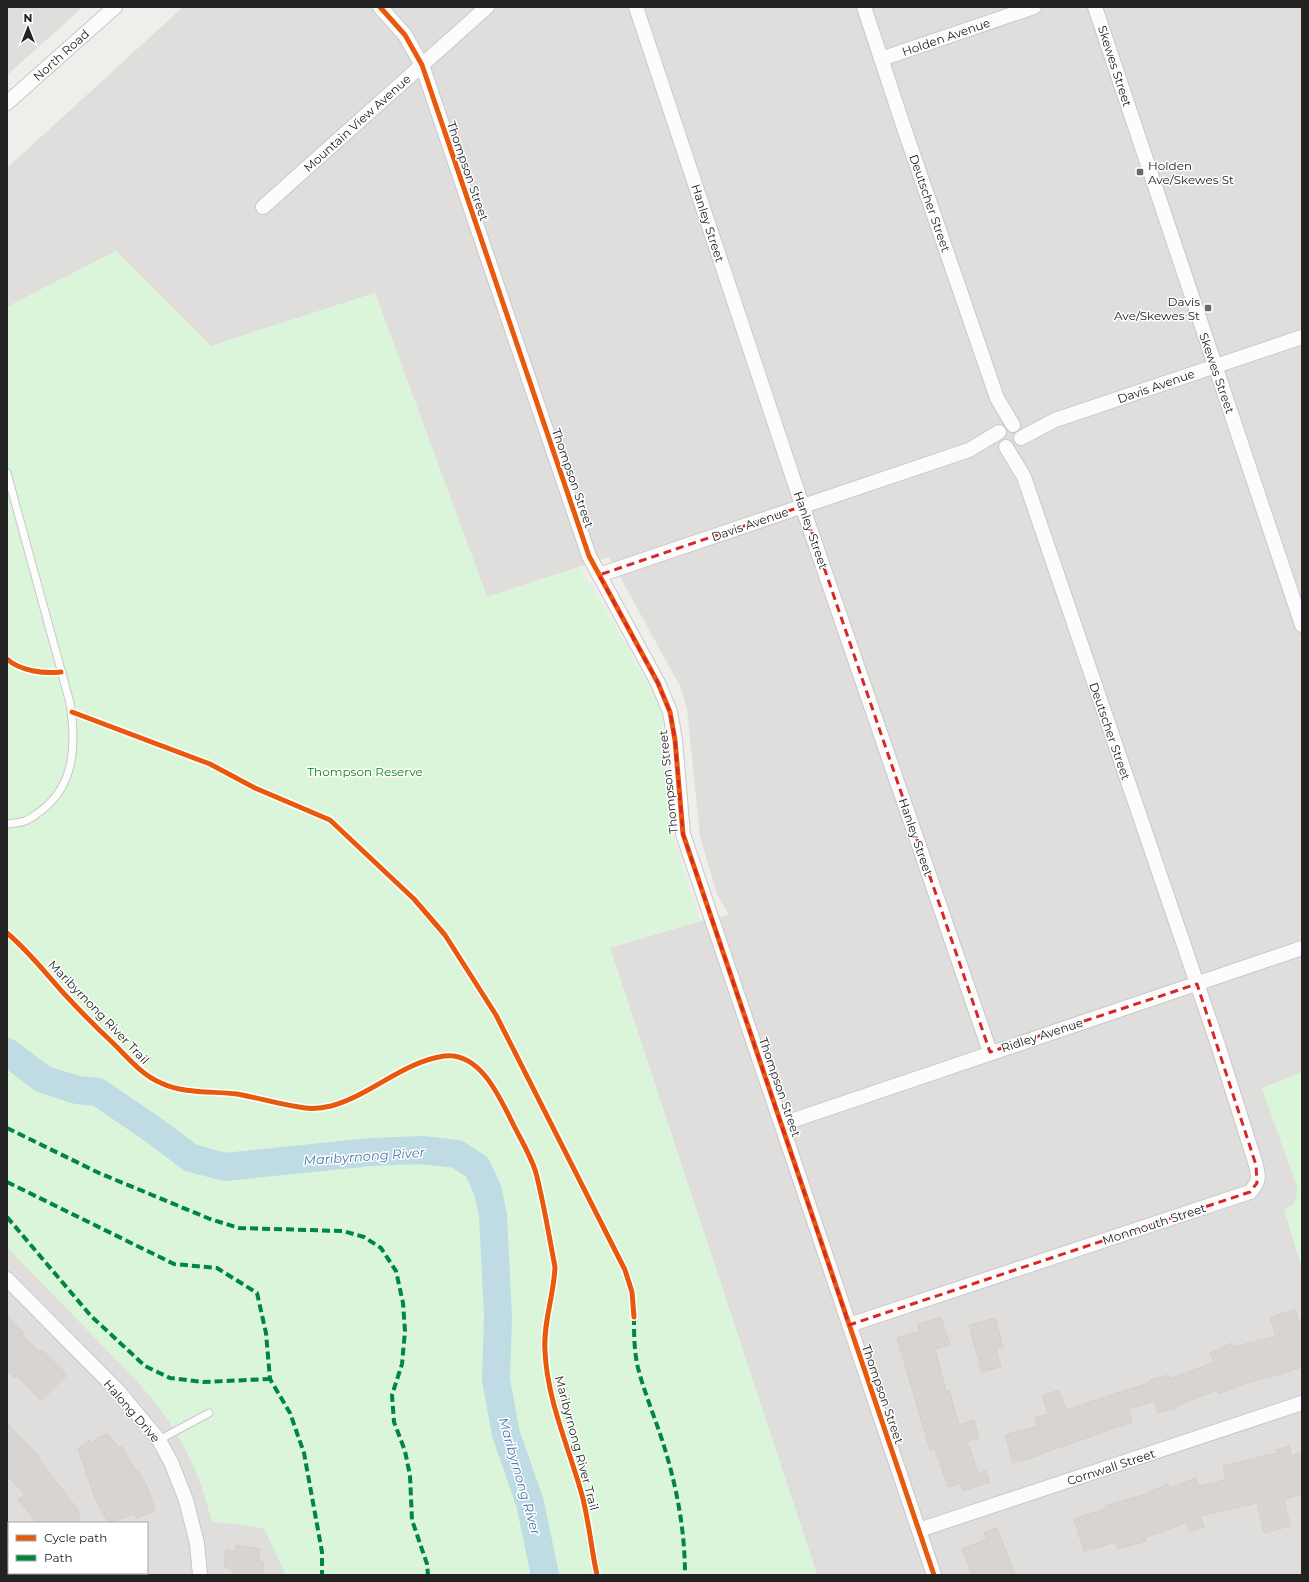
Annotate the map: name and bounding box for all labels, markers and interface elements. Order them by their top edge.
north arrow [8,8,48,48]
text: N [24,11,32,25]
street label: Holden Avenue [900,15,992,59]
street label: Skewes Street [1095,24,1135,109]
street label: North Road [30,26,92,84]
street label: Mountain View Avenue [300,71,414,175]
street label: Thompson Street [444,119,492,223]
street label: Deutscher Street [906,152,954,254]
place label: Holden Ave/Skewes St [1148,158,1234,187]
marker: Holden Ave/Skewes St [1135,167,1145,177]
street label: Hanley Street [688,182,728,264]
place label: Davis Ave/Skewes St [1114,294,1200,323]
marker: Davis Ave/Skewes St [1203,303,1213,313]
street label: Skewes Street [1196,331,1238,415]
street label: Davis Avenue [1115,366,1197,406]
street label: Thompson Street [549,426,597,530]
street label: Hanley Street [791,489,831,571]
street label: Davis Avenue [709,504,791,544]
street label: Deutscher Street [1086,680,1134,782]
street label: Thompson Street [655,729,681,835]
park label: Thompson Reserve [307,764,423,779]
street label: Hanley Street [896,796,936,878]
street label: Maribyrnong River Trail [45,957,153,1067]
street label: Ridley Avenue [999,1015,1085,1055]
street label: Thompson Street [756,1035,804,1139]
water label: Maribyrnong River [303,1144,426,1168]
street label: Monmouth Street [1100,1200,1208,1248]
street label: Thompson Street [859,1342,907,1446]
street label: Maribyrnong River Trail [552,1374,602,1512]
street label: Halong Drive [101,1376,163,1446]
water label: Maribyrnong River [496,1415,545,1537]
street label: Cornwall Street [1065,1446,1157,1488]
legend [8,1522,148,1574]
text: Cycle path [44,1530,107,1545]
text: Path [44,1550,73,1565]

